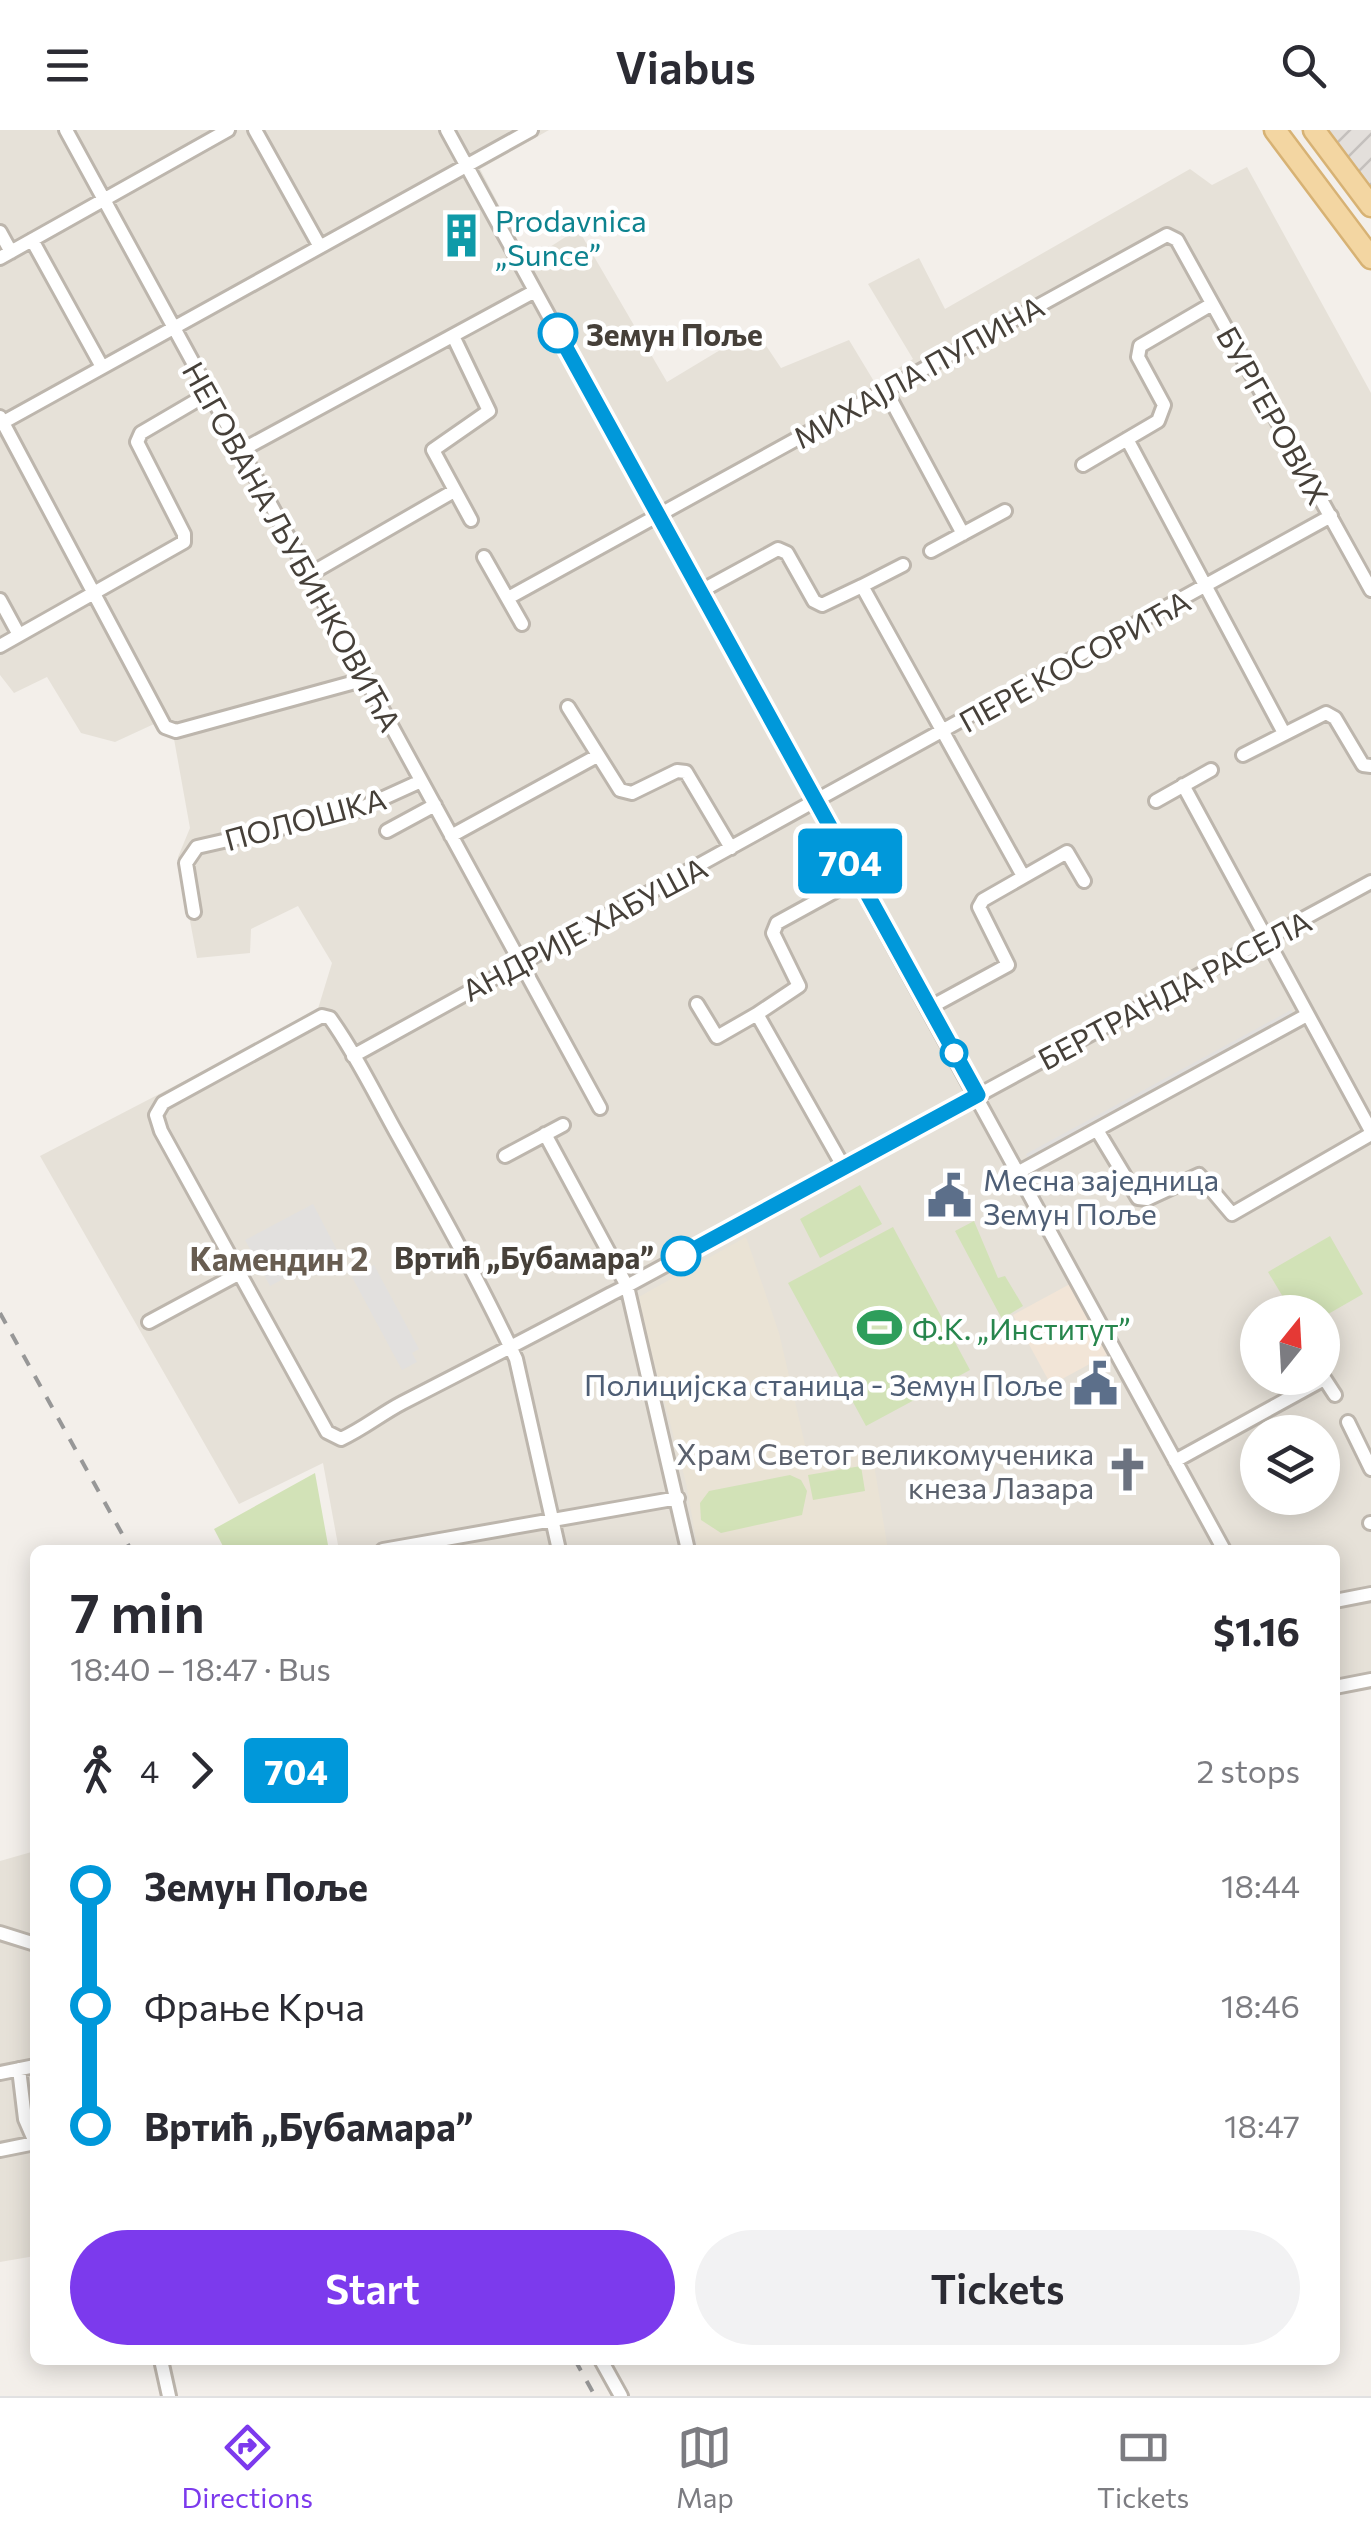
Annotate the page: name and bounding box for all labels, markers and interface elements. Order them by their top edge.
icon: menu [40,38,95,93]
text: Viabus [615,38,756,93]
icon: search [1276,38,1331,93]
place label: Prodavnica „Sunce” [495,201,647,272]
building icon: Prodavnica „Sunce” [438,212,486,260]
street label: МИХАЈЛА ПУПИНА [786,287,1050,455]
marker: Земун Поље [539,314,577,352]
place label: Земун Поље [586,315,763,352]
street label: БУРГЕРОВИХ [1210,320,1338,510]
street label: НЕГОВАНА ЉУБИНКОВИЋА [176,355,410,737]
street label: ПЕРЕ КОСОРИЋА [952,581,1196,739]
street label: ПОЛОШКА [220,779,390,857]
line badge: 704 [792,828,908,894]
text: 704 [818,840,882,883]
street label: АНДРИЈЕ ХАБУША [455,848,713,1008]
street label: БЕРТРАНДА РАСЕЛА [1031,901,1317,1077]
unlabelled marker [941,1040,967,1066]
place label: Месна заједница Земун Поље [983,1160,1219,1231]
public building icon: Месна заједница Земун Поље [926,1171,974,1219]
marker: Вртић „Бубамара” [662,1237,700,1275]
district label: Камендин 2 [189,1238,369,1278]
place label: Вртић „Бубамара” [394,1238,654,1275]
north arrow [1240,1295,1340,1395]
map controls [1240,1295,1340,1515]
sports icon: Ф.К. „Институт” [855,1303,903,1351]
place label: Ф.К. „Институт” [912,1309,1131,1346]
public building icon: Полицијска станица - Земун Поље [1072,1359,1120,1407]
place label: Полицијска станица - Земун Поље [584,1365,1063,1402]
button: layers [1240,1415,1340,1515]
place label: Храм Светог великомученика кнеза Лазара [677,1434,1094,1505]
church icon: Храм Светог великомученика кнеза Лазара [1103,1445,1151,1493]
text: 7 min [70,1577,205,1644]
text: $1.16 [1213,1607,1300,1654]
text: 18:40 – 18:47 · Bus [70,1648,331,1688]
icon: walk [70,1743,125,1798]
icon: forward [174,1743,229,1798]
text: 704 [264,1749,328,1792]
text: 4 [140,1750,159,1790]
text: 2 stops [1196,1750,1300,1790]
text: Земун Поље [144,1862,368,1909]
text: 18:44 [1221,1865,1300,1905]
text: Фрање Крча [144,1982,365,2029]
text: 18:46 [1221,1985,1300,2025]
text: Вртић „Бубамара” [144,2102,473,2149]
text: 18:47 [1224,2105,1300,2145]
button: Start [70,2230,675,2345]
button: Tickets [695,2230,1300,2345]
tab: Directions [182,2420,313,2514]
tab: Map [676,2420,734,2514]
tab: Tickets [1097,2420,1189,2514]

